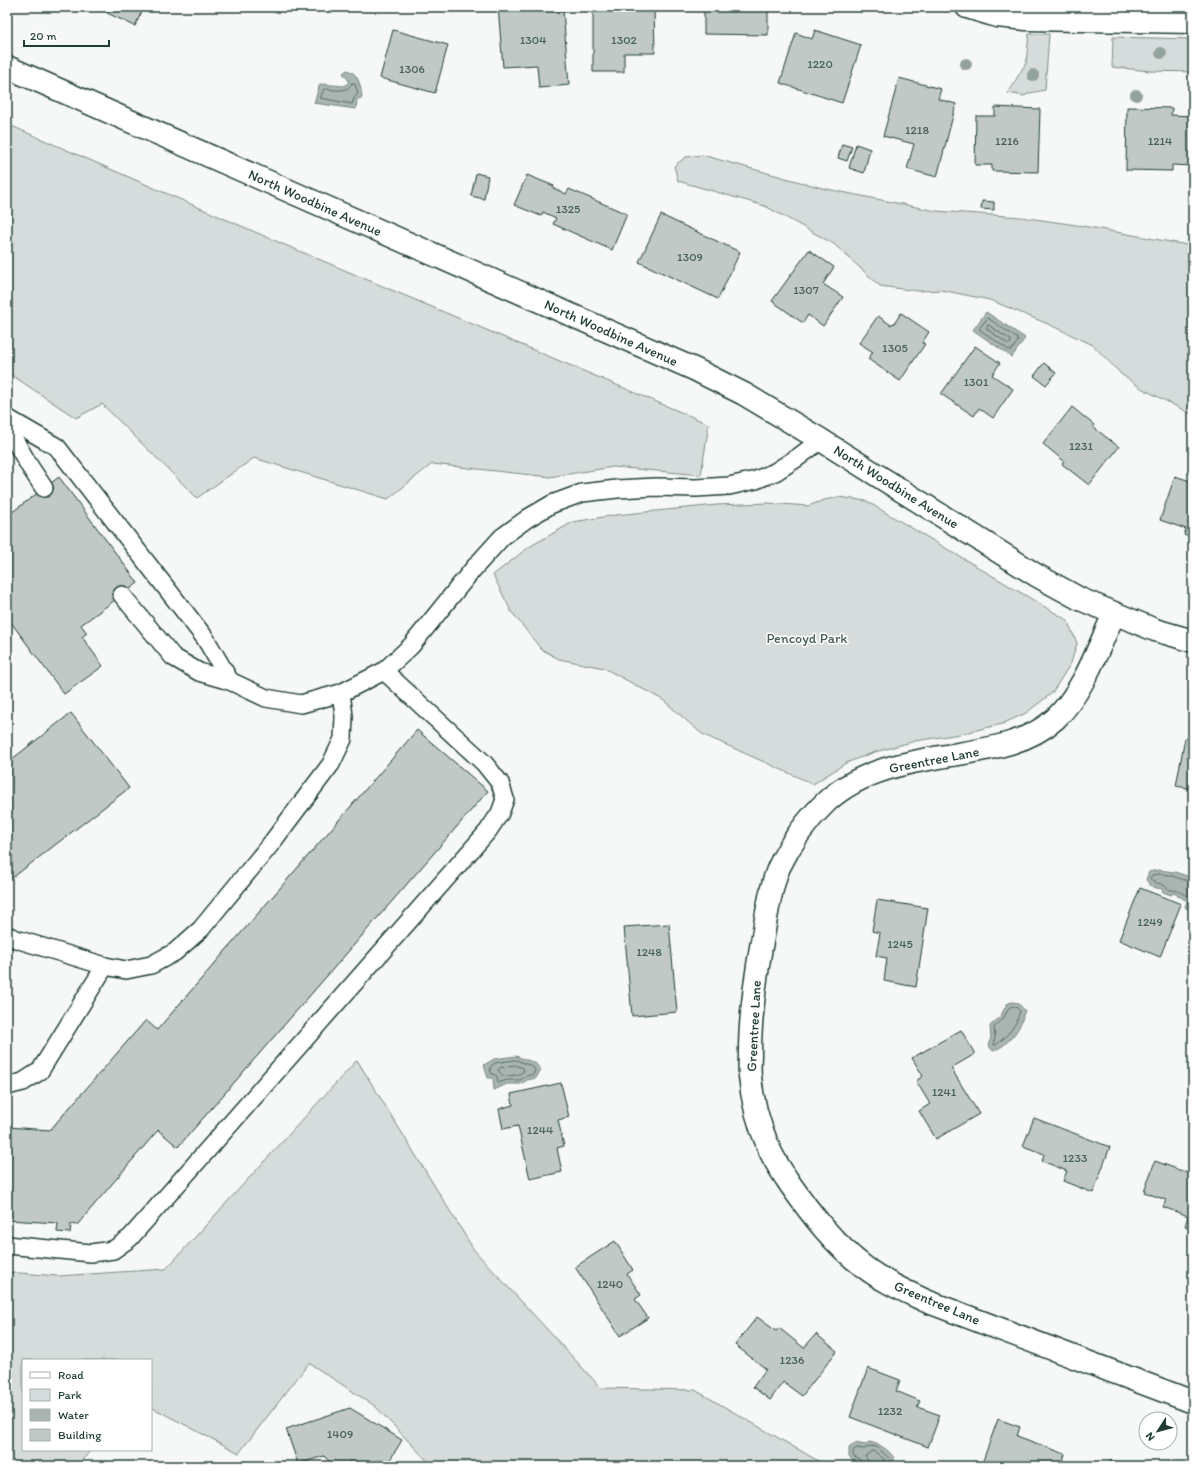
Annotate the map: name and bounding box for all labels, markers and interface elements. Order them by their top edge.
scale bar [24,22,109,48]
text: 20 m [30,29,57,43]
house number: 1304 [520,33,546,47]
house number: 1302 [611,33,638,47]
house number: 1220 [807,57,833,71]
house number: 1306 [399,62,425,76]
house number: 1218 [905,123,929,137]
house number: 1216 [995,134,1019,148]
house number: 1214 [1148,134,1172,148]
street label: North Woodbine Avenue [246,166,385,240]
house number: 1325 [556,202,580,216]
house number: 1309 [677,250,703,264]
house number: 1307 [793,283,819,297]
street label: North Woodbine Avenue [542,296,681,370]
house number: 1305 [882,341,908,355]
house number: 1301 [963,375,989,389]
house number: 1231 [1069,439,1093,453]
street label: North Woodbine Avenue [830,442,962,533]
park label: Pencoyd Park [767,630,848,647]
street label: Greentree Lane [887,743,981,777]
house number: 1249 [1137,915,1163,929]
house number: 1245 [887,937,913,951]
house number: 1248 [636,945,662,959]
street label: Greentree Lane [743,980,765,1072]
house number: 1241 [932,1085,957,1099]
house number: 1244 [527,1123,553,1137]
house number: 1233 [1063,1151,1088,1165]
house number: 1240 [597,1277,623,1291]
street label: Greentree Lane [892,1277,983,1329]
house number: 1236 [780,1353,804,1367]
legend [22,1359,152,1451]
text: Road [58,1368,84,1382]
text: Park [58,1388,82,1402]
house number: 1232 [878,1404,903,1418]
text: Water [58,1408,89,1422]
north arrow [1138,1411,1178,1451]
house number: 1409 [327,1427,353,1441]
text: Building [58,1428,102,1442]
text: N [1143,1430,1158,1443]

